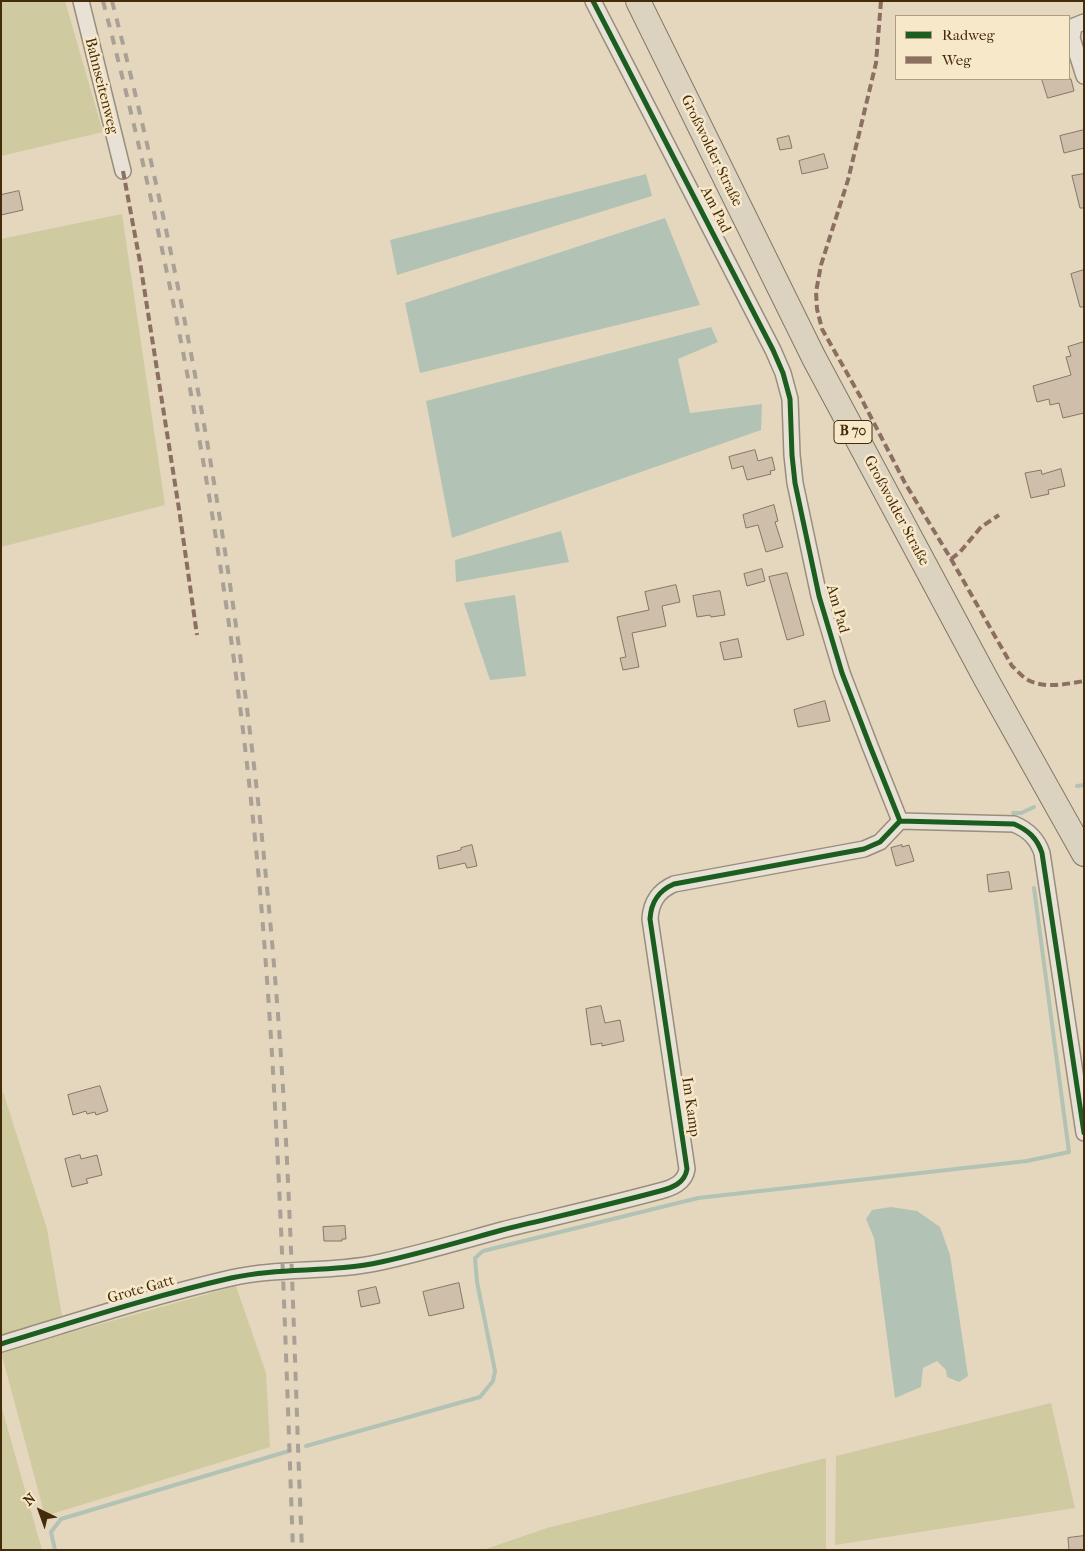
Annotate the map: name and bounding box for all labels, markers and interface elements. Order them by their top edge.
legend [895,15,1070,80]
text: Radweg [942,26,994,44]
street label: Bahnseitenweg [80,36,122,136]
text: Weg [942,51,971,69]
street label: Großwolder Straße [676,92,746,210]
street label: Am Pad [696,184,734,236]
road number: B 70 [834,421,872,444]
street label: Großwolder Straße [859,453,933,569]
street label: Am Pad [822,583,852,635]
street label: Im Kamp [677,1076,703,1138]
street label: Grote Gatt [106,1272,176,1308]
north arrow [15,1486,65,1536]
text: N [20,1490,39,1509]

